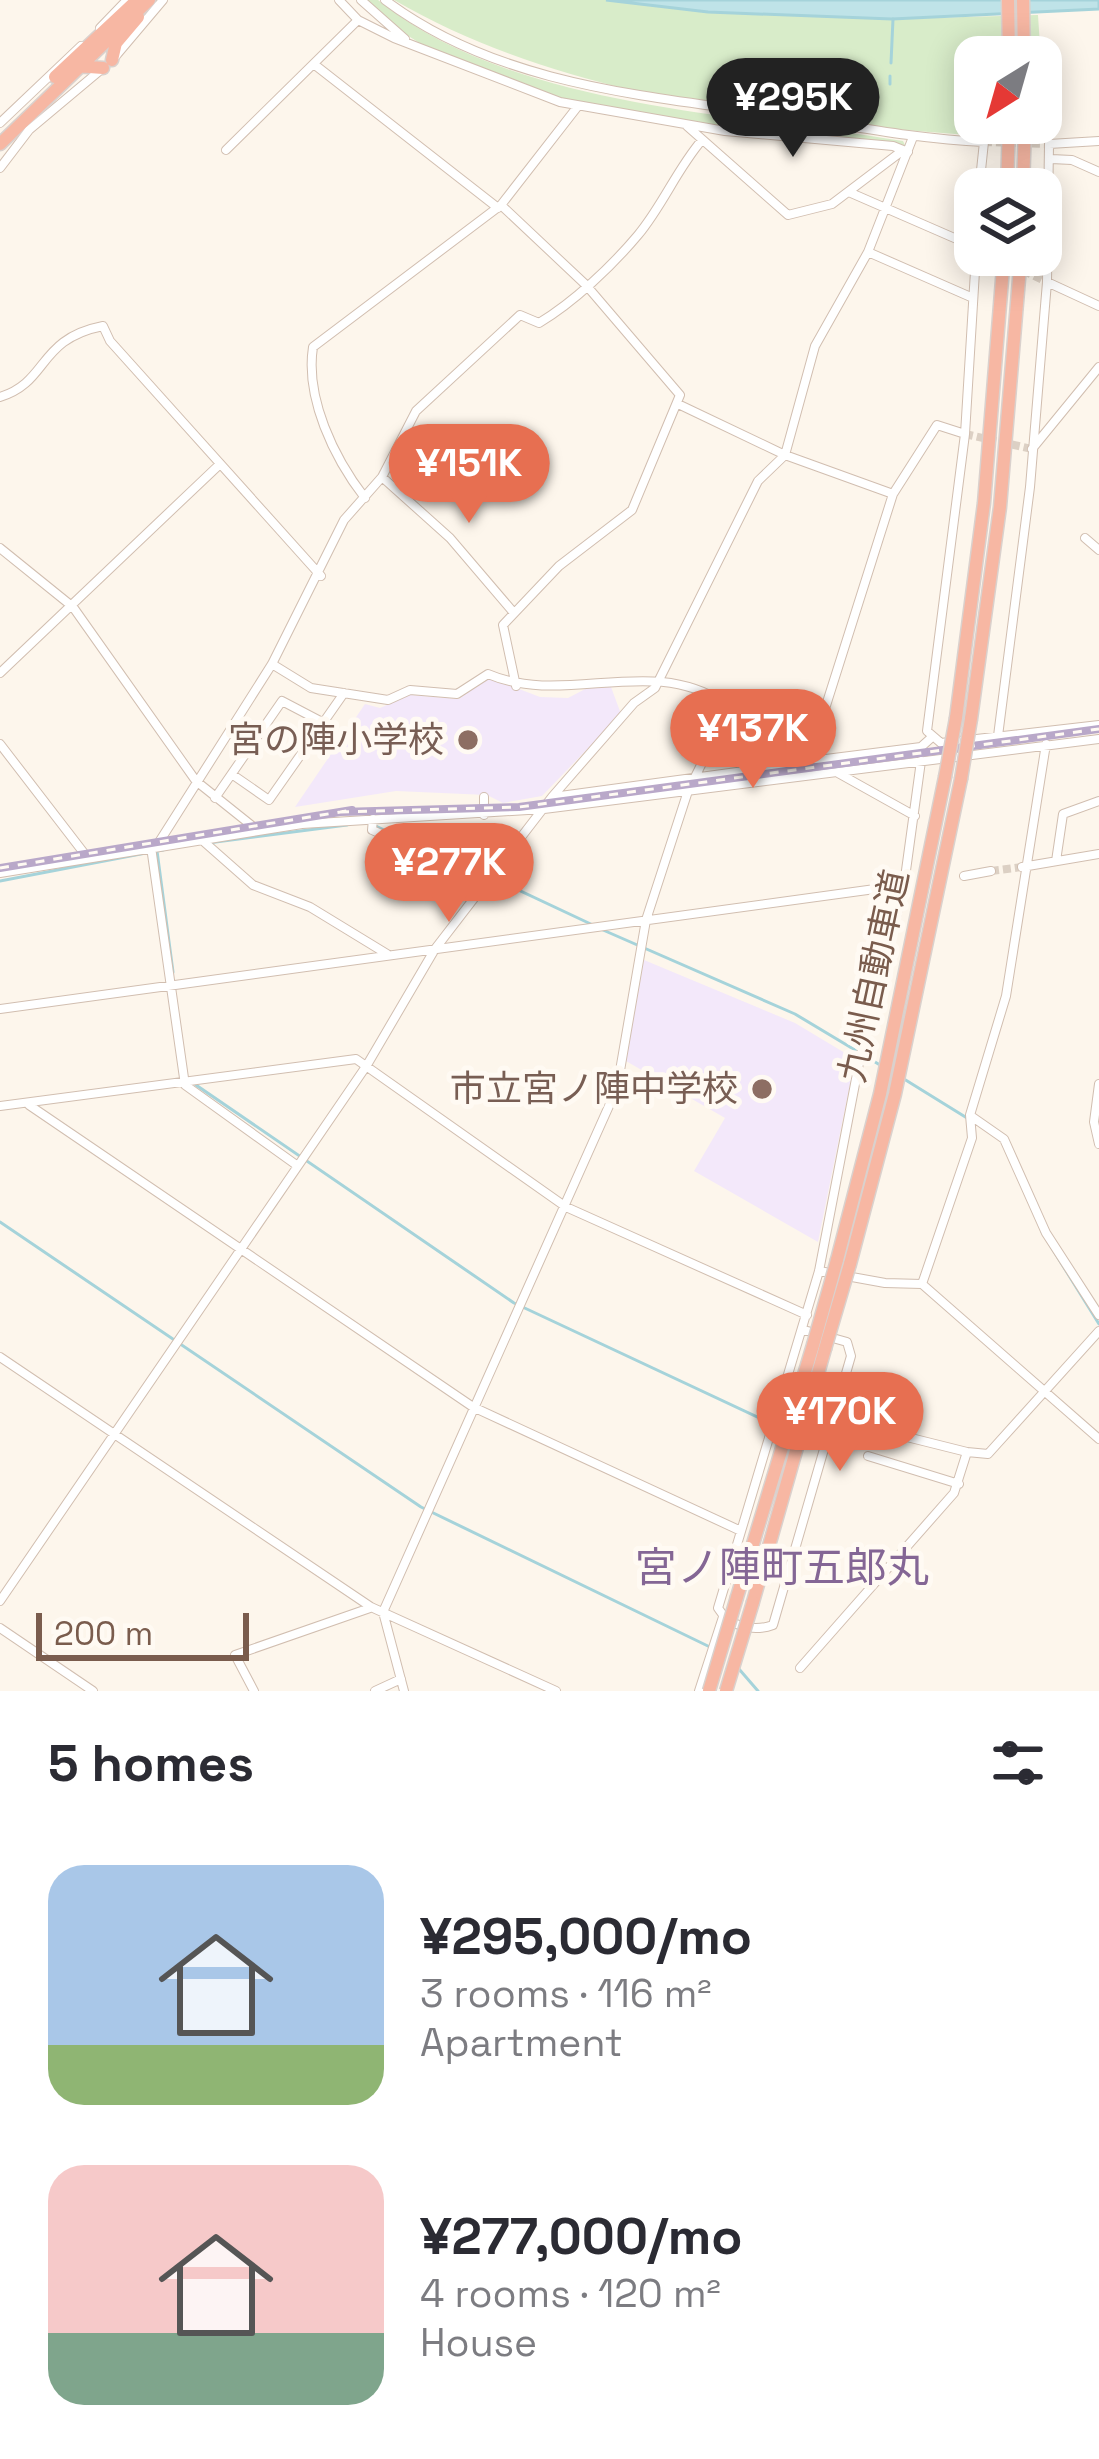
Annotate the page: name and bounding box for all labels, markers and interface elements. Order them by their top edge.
north arrow [954,36,1062,144]
map controls [954,36,1062,276]
pin: ¥295K [709,58,877,160]
text: ¥295K [733,72,853,121]
button: layers [954,168,1062,276]
pin: ¥151K [385,424,553,526]
text: ¥151K [416,438,522,487]
pin: ¥137K [669,689,837,791]
text: ¥137K [697,703,809,752]
place label: 宮の陣小学校 [228,717,444,763]
marker: 宮の陣小学校 [455,727,481,753]
pin: ¥277K [365,823,533,925]
text: ¥277K [392,837,506,886]
street label: 九州自動車道 [829,866,919,1086]
place label: 市立宮ノ陣中学校 [450,1066,738,1112]
marker: 市立宮ノ陣中学校 [749,1076,775,1102]
pin: ¥170K [756,1372,924,1474]
text: ¥170K [784,1386,896,1435]
district label: 宮ノ陣町五郎丸 [635,1541,929,1594]
scale bar [36,1607,249,1660]
text: 200 m [54,1613,153,1655]
icon: filters [985,1730,1051,1796]
text: 5 homes [48,1731,254,1796]
text: ¥295,000/mo [420,1904,752,1969]
icon: home [144,1913,288,2057]
text: 3 rooms · 116 m² [420,1969,712,2018]
text: Apartment [420,2018,623,2067]
text: ¥277,000/mo [420,2204,743,2269]
icon: home [144,2213,288,2357]
text: 4 rooms · 120 m² [420,2269,721,2318]
text: House [420,2318,537,2367]

